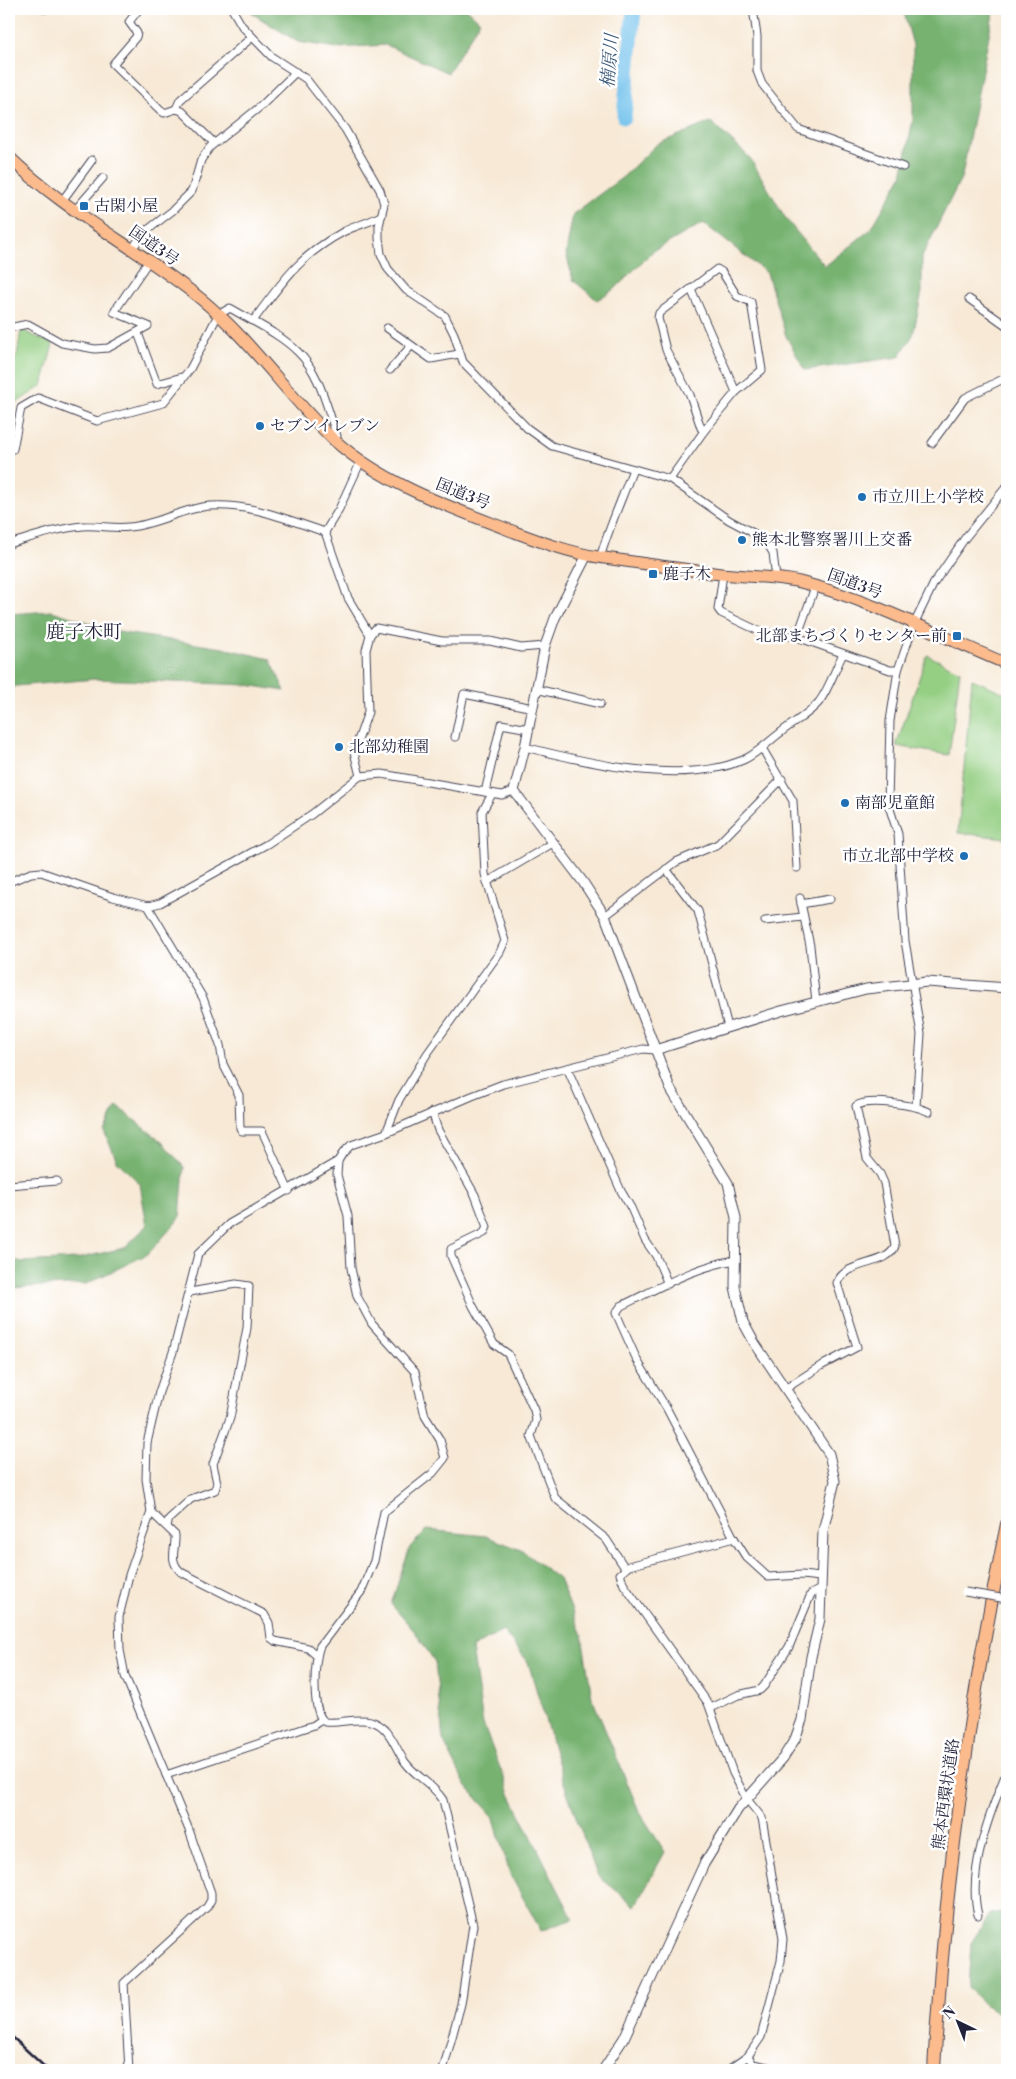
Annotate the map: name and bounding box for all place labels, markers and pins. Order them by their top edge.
place label: 古閑小屋 [94,196,158,216]
marker: 古閑小屋 [78,200,90,212]
place label: セブンイレブン [270,416,380,436]
marker: セブンイレブン [254,420,266,432]
place label: 市立川上小学校 [872,487,984,507]
marker: 市立川上小学校 [856,491,868,503]
place label: 熊本北警察署川上交番 [752,530,912,550]
marker: 熊本北警察署川上交番 [736,534,748,546]
place label: 鹿子木 [663,564,711,584]
marker: 鹿子木 [647,568,659,580]
place label: 北部まちづくりセンター前 [756,626,947,646]
marker: 北部まちづくりセンター前 [951,630,963,642]
place label: 北部幼稚園 [349,737,429,757]
marker: 北部幼稚園 [333,741,345,753]
place label: 南部児童館 [855,793,935,813]
marker: 南部児童館 [839,797,851,809]
place label: 市立北部中学校 [842,846,954,866]
marker: 市立北部中学校 [958,850,970,862]

